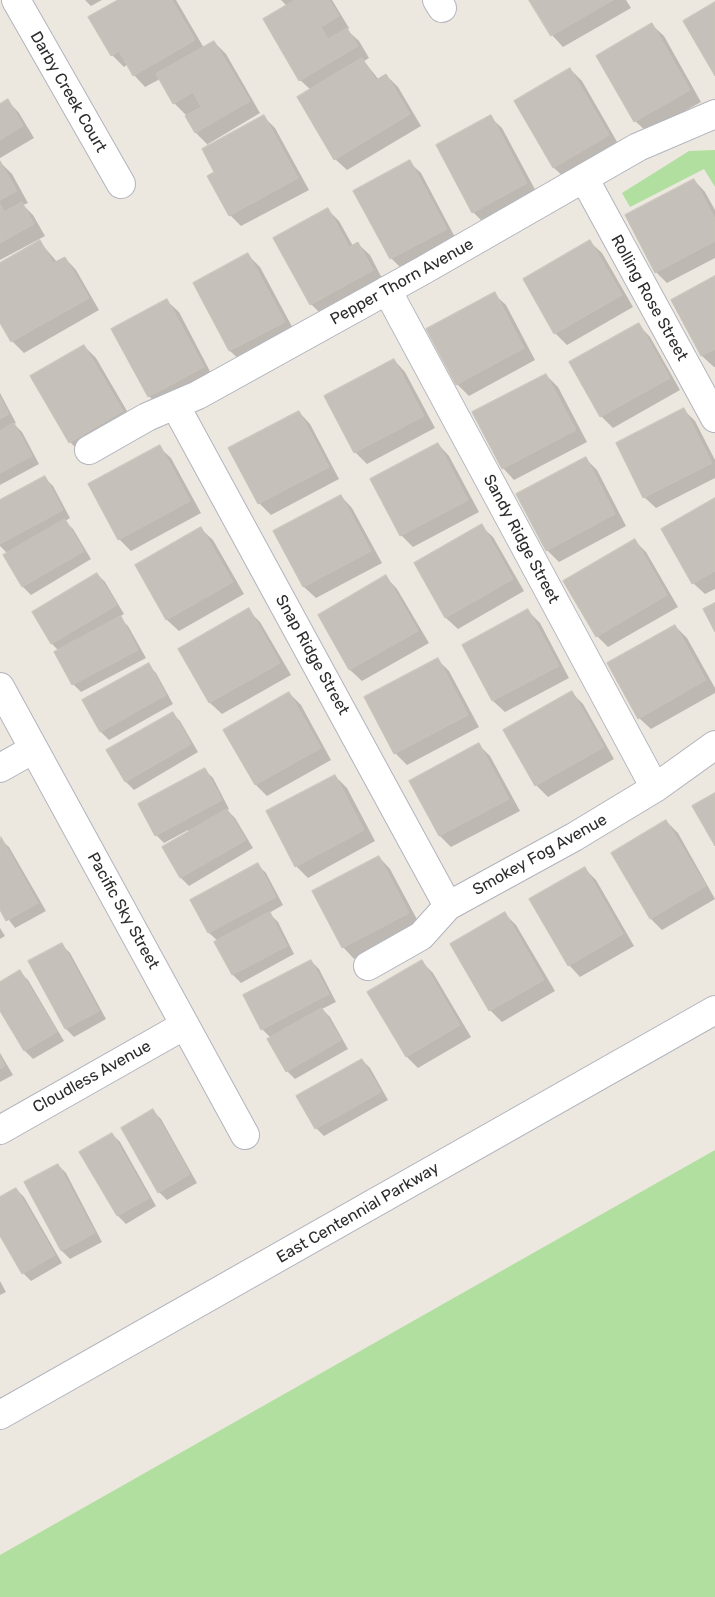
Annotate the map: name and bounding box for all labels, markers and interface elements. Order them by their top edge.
street label: Darby Creek Court [26,28,110,156]
street label: Rolling Rose Street [606,232,692,364]
street label: Pepper Thorn Avenue [327,235,477,329]
street label: Sandy Ridge Street [479,471,563,607]
street label: Snap Ridge Street [271,592,353,718]
street label: Smokey Fog Avenue [470,810,610,900]
street label: Pacific Sky Street [83,849,163,973]
street label: Cloudless Avenue [30,1037,154,1117]
street label: East Centennial Parkway [273,1159,443,1267]

